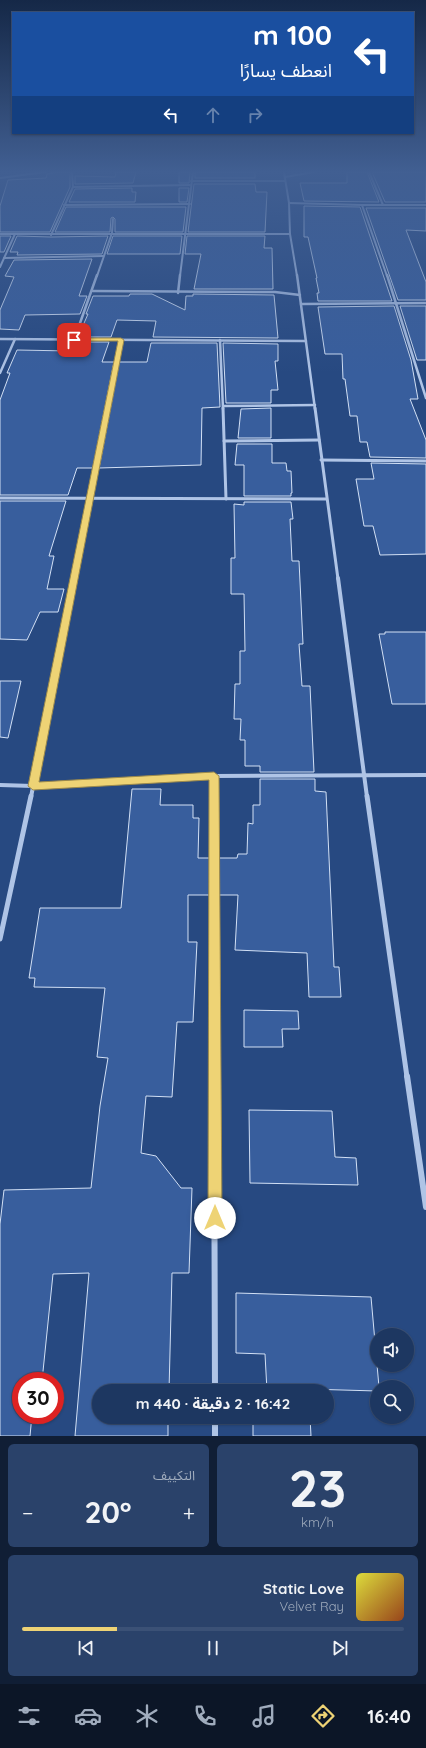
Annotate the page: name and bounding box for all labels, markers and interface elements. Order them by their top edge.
text: 100 m [253,17,332,52]
icon: left [346,28,398,80]
text: انعطف يسارًا [240,59,332,82]
icon: left [160,104,182,126]
icon: ahead [202,104,224,126]
icon: right [244,104,266,126]
pin [57,323,91,357]
icon: arrive [63,329,85,351]
position arrow [194,1197,236,1239]
map controls [370,1328,414,1424]
button: sound [370,1328,414,1372]
speed limit sign: 30 [12,1372,64,1424]
button: search [370,1380,414,1424]
text: 16:42 · 2 دقيقة · 440 m [136,1394,290,1413]
text: 23 [289,1455,346,1520]
text: التكييف [153,1467,195,1483]
text: 20° [84,1493,132,1531]
text: − [22,1499,33,1527]
text: + [183,1499,195,1527]
text: km/h [301,1514,334,1530]
text: Static Love [263,1579,344,1598]
text: Velvet Ray [280,1598,344,1614]
icon: previous [75,1637,97,1659]
icon: pause [202,1637,224,1659]
icon: next [329,1637,351,1659]
icon: filters [15,1702,43,1730]
icon: car [74,1702,102,1730]
icon: climate [133,1702,161,1730]
icon: phone [191,1702,219,1730]
icon: music [250,1702,278,1730]
icon: directions [309,1702,337,1730]
text: 16:40 [367,1705,411,1728]

